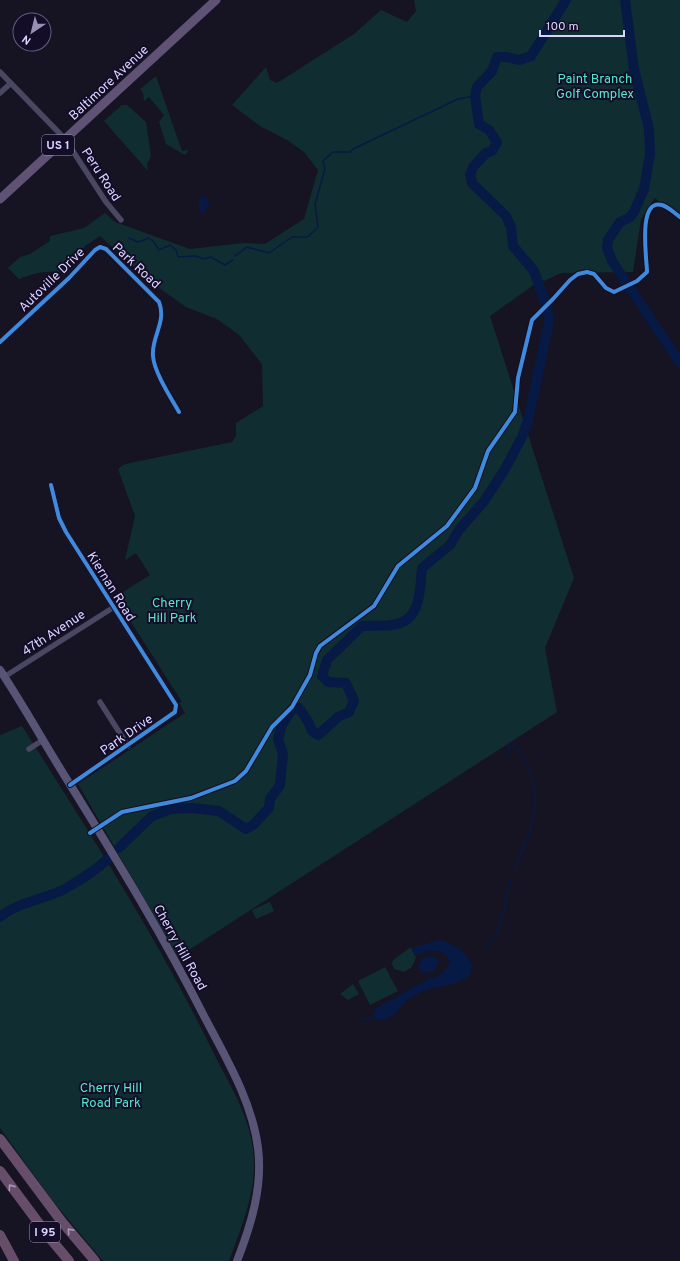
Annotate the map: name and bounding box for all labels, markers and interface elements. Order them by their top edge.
north arrow [12,12,52,52]
scale bar [540,12,624,38]
text: 100 m [546,19,579,35]
text: N [20,31,34,47]
street label: Baltimore Avenue [66,42,152,124]
park label: Paint Branch Golf Complex [556,72,634,103]
road number: US 1 [42,135,74,155]
street label: Peru Road [77,145,124,205]
street label: Park Road [108,240,163,293]
street label: Autoville Drive [16,245,89,316]
street label: Kiernan Road [83,549,138,625]
park label: Cherry Hill Park [147,596,197,627]
street label: 47th Avenue [19,607,89,660]
street label: Park Drive [98,712,157,760]
street label: Cherry Hill Road [149,902,209,994]
park label: Cherry Hill Road Park [80,1081,142,1112]
one-way arrow [8,1184,16,1191]
road number: I 95 [30,1222,60,1242]
one-way arrow [68,1229,75,1236]

